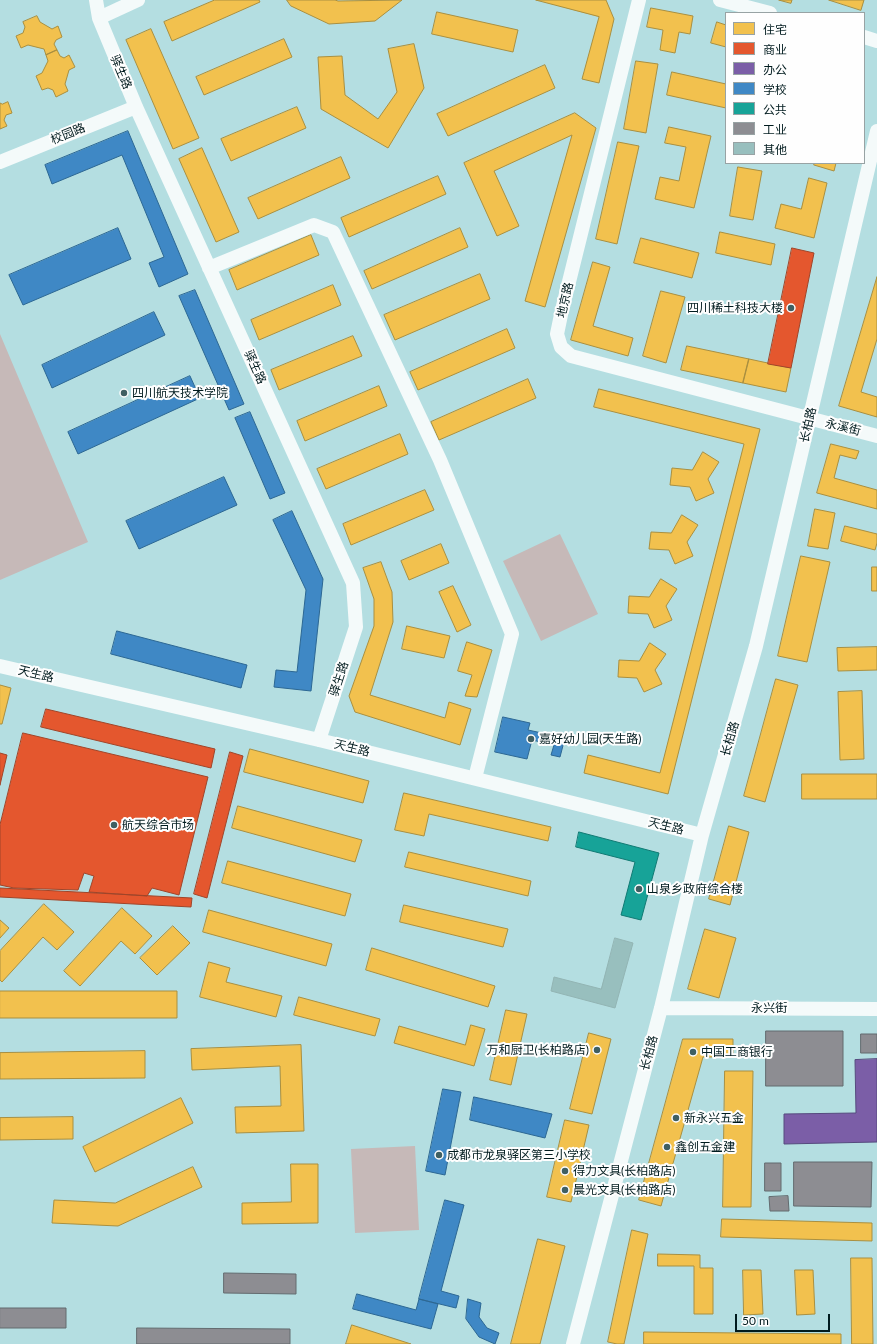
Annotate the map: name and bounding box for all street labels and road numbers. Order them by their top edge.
street label: 驿生路 [107,53,135,91]
street label: 校园路 [49,121,87,147]
street label: 地京路 [554,281,576,319]
street label: 驿生路 [241,348,269,386]
street label: 长柏路 [797,406,819,444]
street label: 永溪街 [824,416,862,438]
street label: 驿生路 [327,660,351,698]
street label: 天生路 [17,663,55,685]
street label: 长柏路 [718,720,742,758]
street label: 天生路 [333,737,371,759]
street label: 天生路 [647,815,685,837]
street label: 永兴街 [751,1001,787,1015]
street label: 长柏路 [637,1034,661,1072]

